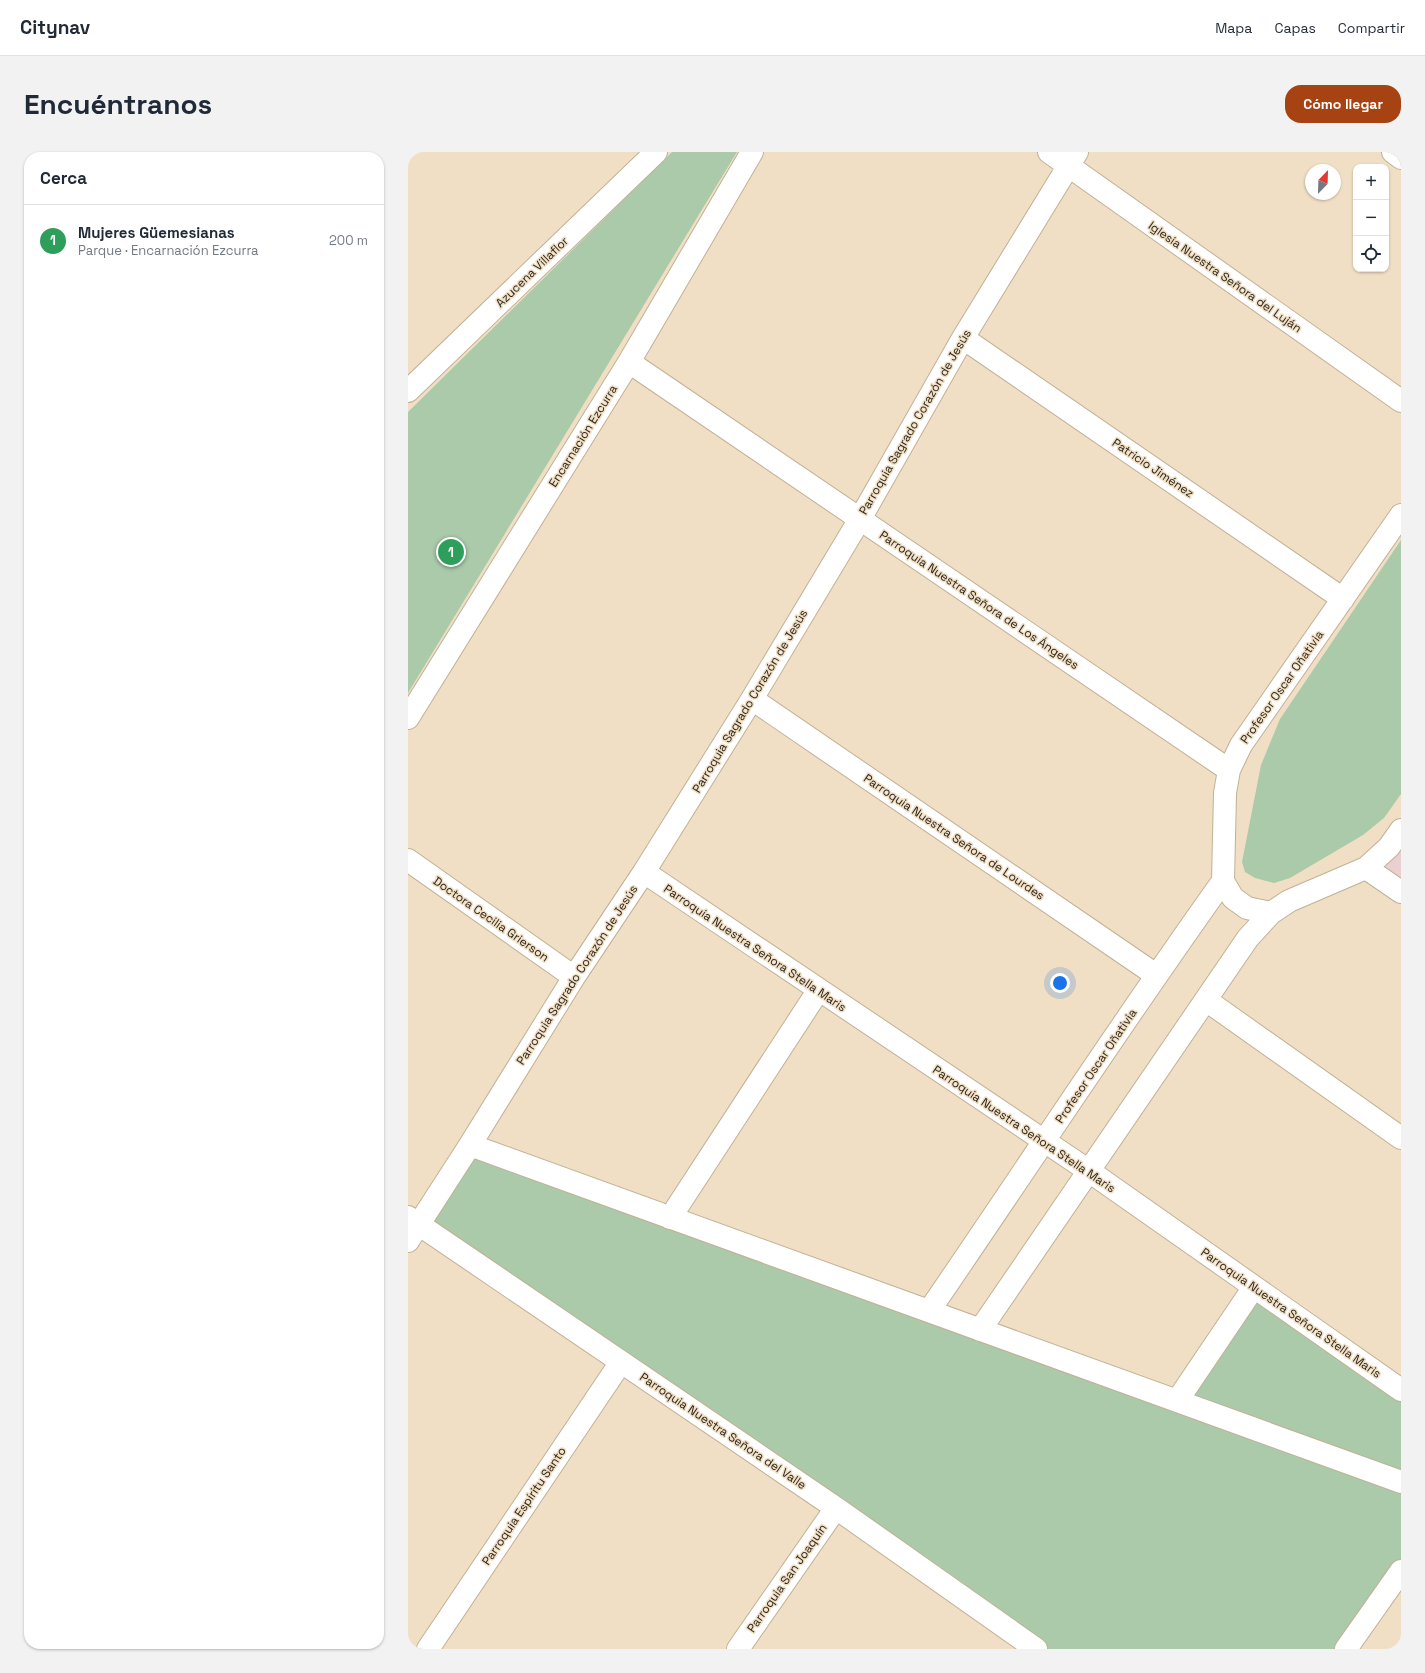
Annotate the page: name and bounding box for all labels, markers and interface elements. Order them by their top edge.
text: Citynav [20,15,90,40]
text: Mapa [1215,19,1252,37]
text: Capas [1274,19,1316,37]
text: Compartir [1338,19,1405,37]
button: Cómo llegar [1285,85,1401,123]
text: Encuéntranos [24,86,212,122]
north arrow [1305,164,1341,200]
map controls [1353,164,1389,272]
button: + [1353,164,1389,200]
text: Cerca [40,167,87,189]
button: − [1353,200,1389,236]
street label: Iglesia Nuestra Señora del Luján [1145,218,1305,336]
text: Mujeres Güemesianas [78,223,235,242]
text: 1 [50,232,56,249]
text: 200 m [329,232,368,249]
street label: Azucena Villaflor [492,233,572,311]
button: locate [1353,236,1389,272]
text: Parque · Encarnación Ezcurra [78,242,259,259]
street label: Parroquia Sagrado Corazón de Jesús [855,326,975,518]
street label: Encarnación Ezcurra [545,382,621,490]
street label: Patricio Jiménez [1109,435,1197,501]
street label: Parroquia Nuestra Señora de Los Ángeles [876,527,1082,673]
pin: 1 [438,537,464,567]
street label: Parroquia Sagrado Corazón de Jesús [689,606,811,796]
street label: Profesor Oscar Oñativia [1237,627,1327,747]
street label: Parroquia Nuestra Señora de Lourdes [860,770,1048,904]
street label: Doctora Cecilia Grierson [430,873,552,965]
street label: Parroquia Nuestra Señora Stella Maris [661,881,849,1015]
street label: Parroquia Sagrado Corazón de Jesús [513,882,641,1068]
your location [1050,973,1070,993]
street label: Profesor Oscar Oñativia [1052,1006,1140,1126]
street label: Parroquia Nuestra Señora Stella Maris [930,1062,1118,1196]
street label: Parroquia Nuestra Señora Stella Maris [1198,1244,1384,1382]
street label: Parroquia Nuestra Señora del Valle [637,1369,809,1493]
street label: Parroquia Espíritu Santo [478,1444,570,1568]
street label: Parroquia San Joaquín [743,1520,831,1636]

